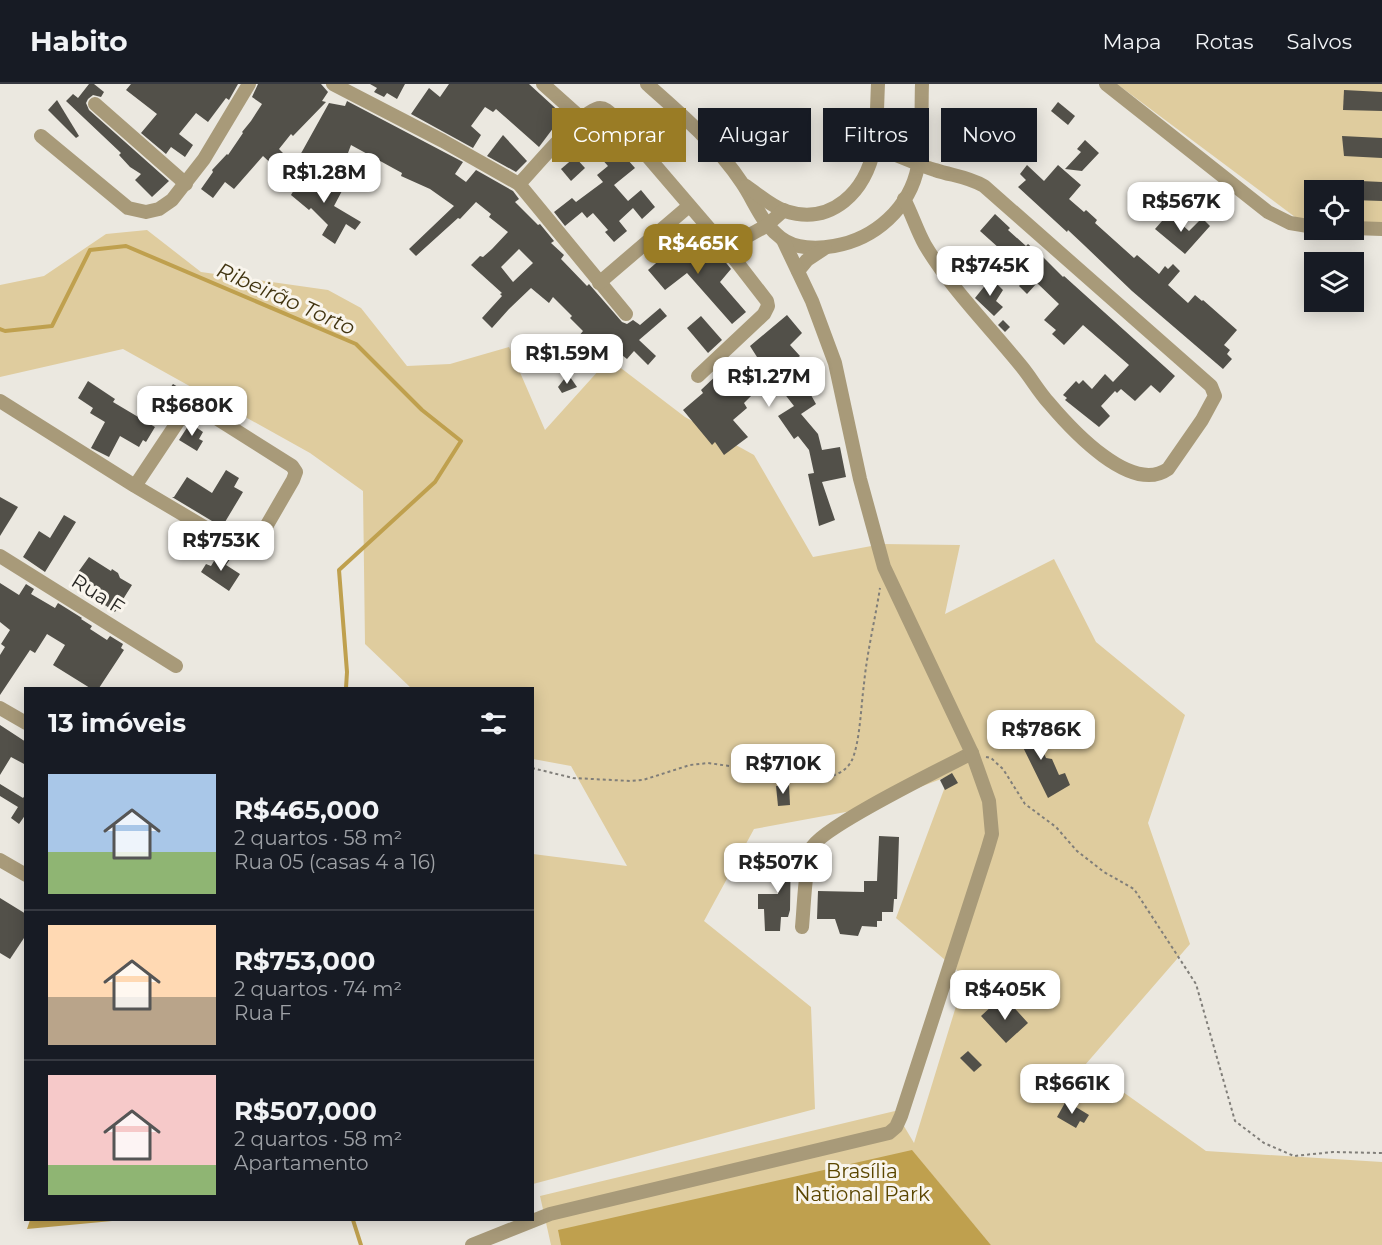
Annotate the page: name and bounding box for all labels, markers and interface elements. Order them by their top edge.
text: Habito [30,24,128,58]
text: Mapa [1102,29,1161,54]
text: Rotas [1194,29,1254,54]
text: Salvos [1287,29,1352,54]
chip: Comprar [552,108,686,162]
chip: Alugar [698,108,811,162]
chip: Filtros [823,108,929,162]
chip: Novo [941,108,1037,162]
pin: R$1.28M [269,153,379,204]
text: R$1.28M [282,160,366,184]
map controls [1304,180,1364,312]
button: locate [1304,180,1364,240]
pin: R$567K [1132,182,1230,233]
text: R$567K [1141,189,1221,213]
pin: R$465K [649,224,747,275]
text: R$465K [658,231,738,255]
pin: R$745K [941,246,1039,297]
button: layers [1304,252,1364,312]
text: R$745K [951,253,1029,277]
water label: Ribeirão Torto [213,257,359,340]
pin: R$1.59M [512,334,622,385]
text: R$1.59M [525,341,609,365]
pin: R$1.27M [714,357,824,408]
text: R$1.27M [727,364,811,388]
pin: R$680K [143,386,241,437]
text: R$680K [151,393,233,417]
pin: R$753K [172,521,270,572]
text: R$753K [182,528,260,552]
street label: Rua F [67,569,129,619]
text: 13 imóveis [48,707,186,739]
icon: filters [477,707,510,740]
pin: R$786K [992,710,1090,761]
text: R$786K [1001,717,1081,741]
pin: R$710K [734,744,832,795]
text: R$710K [745,751,821,775]
text: R$465,000 [234,794,379,826]
icon: home [96,798,168,870]
text: 2 quartos · 58 m² [234,826,402,850]
pin: R$507K [729,843,827,894]
text: Rua 05 (casas 4 a 16) [234,850,436,874]
text: R$507K [738,850,818,874]
text: R$753,000 [234,945,375,977]
icon: home [96,949,168,1021]
pin: R$405K [956,970,1054,1021]
text: 2 quartos · 74 m² [234,977,402,1001]
text: R$405K [964,977,1046,1001]
text: Rua F [234,1001,292,1025]
pin: R$661K [1023,1064,1121,1115]
text: R$661K [1034,1071,1110,1095]
text: R$507,000 [234,1095,377,1127]
icon: home [96,1099,168,1171]
text: 2 quartos · 58 m² [234,1127,402,1151]
text: Apartamento [234,1151,369,1175]
park label: Brasília National Park [794,1159,930,1206]

